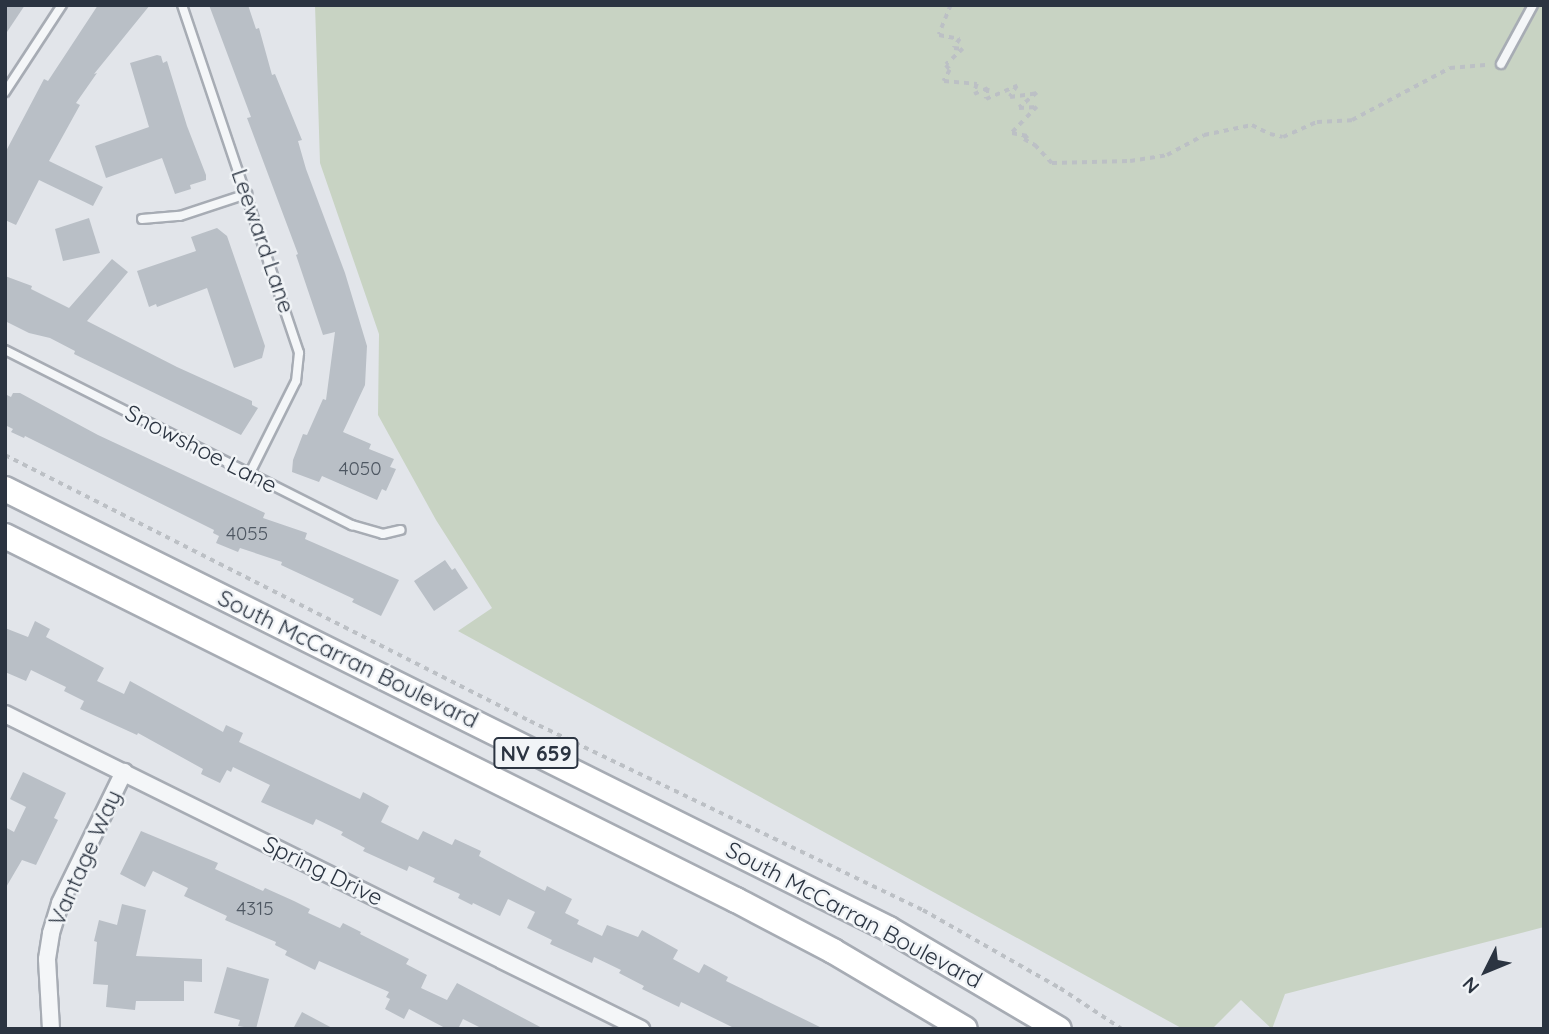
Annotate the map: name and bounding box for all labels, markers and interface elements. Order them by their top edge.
street label: Leeward Lane [225,165,301,317]
street label: Snowshoe Lane [120,399,282,499]
house number: 4050 [339,458,381,480]
house number: 4055 [226,523,268,545]
street label: South McCarran Boulevard [213,584,483,734]
road number: NV 659 [492,736,580,770]
street label: Vantage Way [43,786,127,930]
street label: Spring Drive [259,830,387,912]
street label: South McCarran Boulevard [721,836,987,994]
house number: 4315 [236,898,274,920]
north arrow [1451,936,1521,1006]
text: N [1457,972,1484,999]

